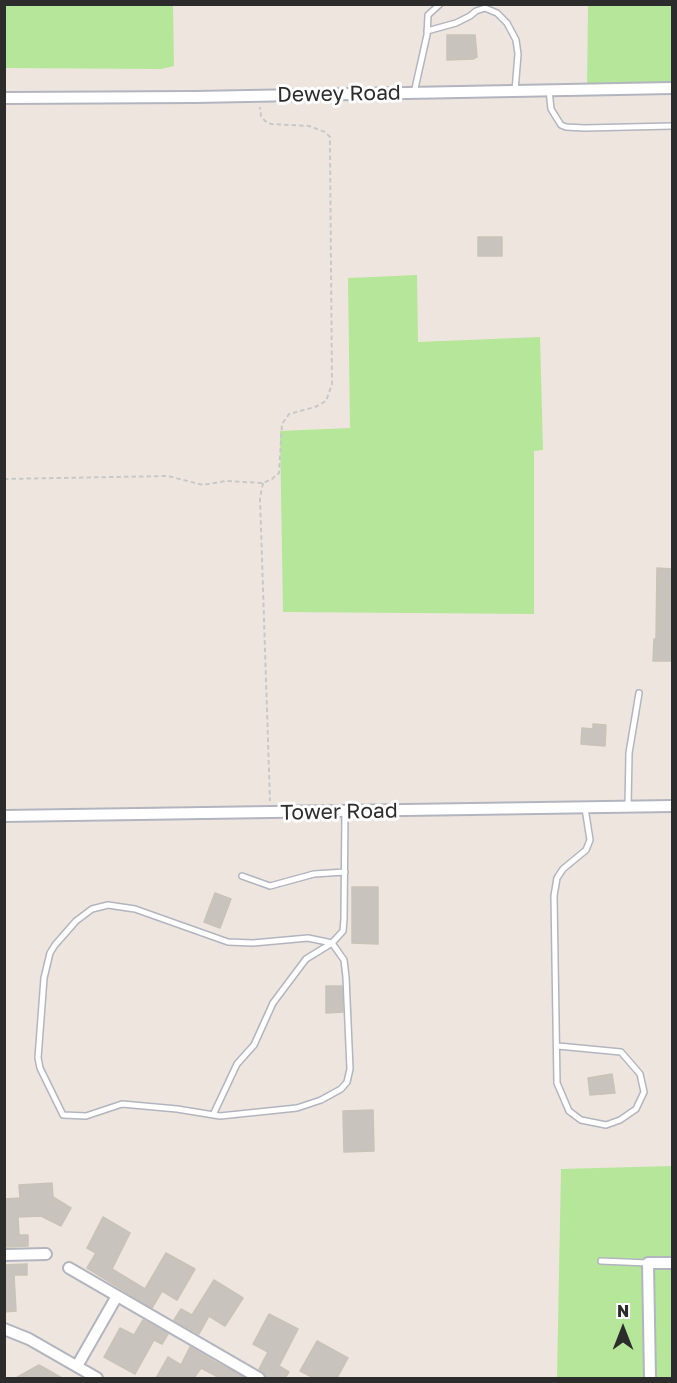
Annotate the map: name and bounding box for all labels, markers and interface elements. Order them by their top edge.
street label: Dewey Road [277,80,401,108]
street label: Tower Road [280,798,398,826]
north arrow [593,1299,653,1359]
text: N [617,1301,629,1321]

